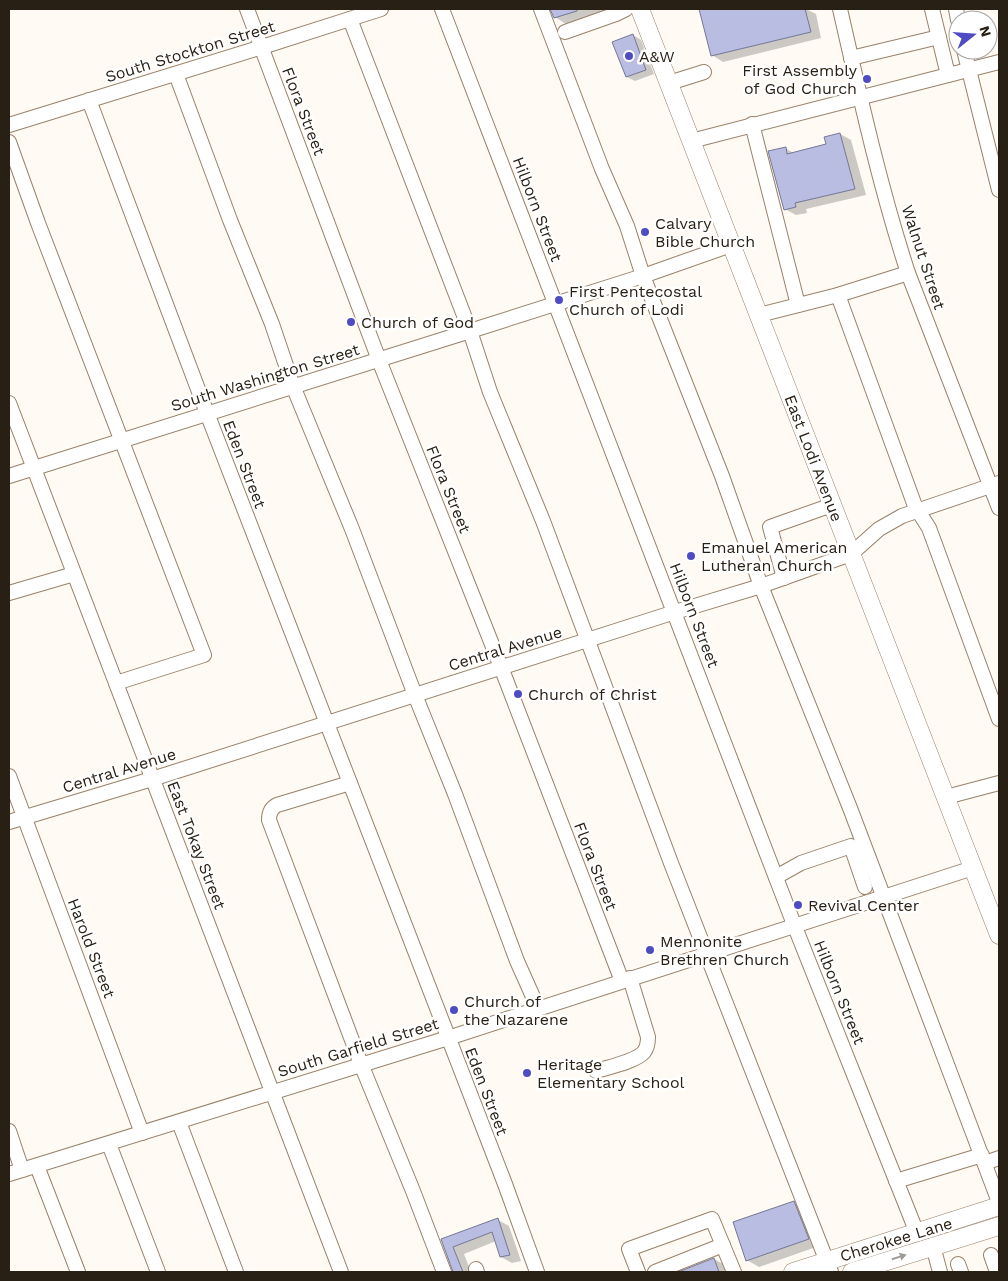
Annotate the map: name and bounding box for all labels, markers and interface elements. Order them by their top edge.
north arrow [948,10,998,60]
street label: South Stockton Street [103,17,277,86]
text: N [976,24,995,38]
place label: A&W [639,47,675,66]
marker: A&W [623,50,635,62]
place label: First Assembly of God Church [742,61,858,98]
street label: Flora Street [278,64,329,158]
marker: First Assembly of God Church [861,73,873,85]
street label: Hilborn Street [509,154,566,264]
street label: Walnut Street [898,202,949,312]
place label: Calvary Bible Church [655,214,755,251]
marker: Calvary Bible Church [639,226,651,238]
place label: First Pentecostal Church of Lodi [569,282,702,319]
marker: First Pentecostal Church of Lodi [553,294,565,306]
place label: Church of God [361,313,474,332]
marker: Church of God [345,316,357,328]
street label: South Washington Street [169,340,362,415]
street label: East Lodi Avenue [781,392,846,524]
street label: Eden Street [219,418,270,511]
street label: Flora Street [422,443,475,536]
place label: Emanuel American Lutheran Church [701,538,847,575]
marker: Emanuel American Lutheran Church [685,550,697,562]
street label: Hilborn Street [666,560,723,670]
street label: Central Avenue [446,622,564,675]
place label: Church of Christ [528,685,657,704]
marker: Church of Christ [512,688,524,700]
street label: Central Avenue [60,744,178,797]
street label: East Tokay Street [163,778,230,912]
street label: Flora Street [570,819,621,913]
street label: Harold Street [64,896,119,1001]
place label: Revival Center [808,896,920,915]
marker: Revival Center [792,899,804,911]
place label: Mennonite Brethren Church [660,932,789,969]
street label: Hilborn Street [810,937,869,1047]
marker: Mennonite Brethren Church [644,944,656,956]
place label: Church of the Nazarene [464,992,568,1029]
marker: Church of the Nazarene [448,1004,460,1016]
street label: South Garfield Street [275,1014,441,1081]
street label: Eden Street [461,1045,512,1138]
place label: Heritage Elementary School [537,1055,685,1092]
marker: Heritage Elementary School [521,1067,533,1079]
street label: Cherokee Lane [838,1213,955,1266]
one-way arrow [891,1253,906,1261]

